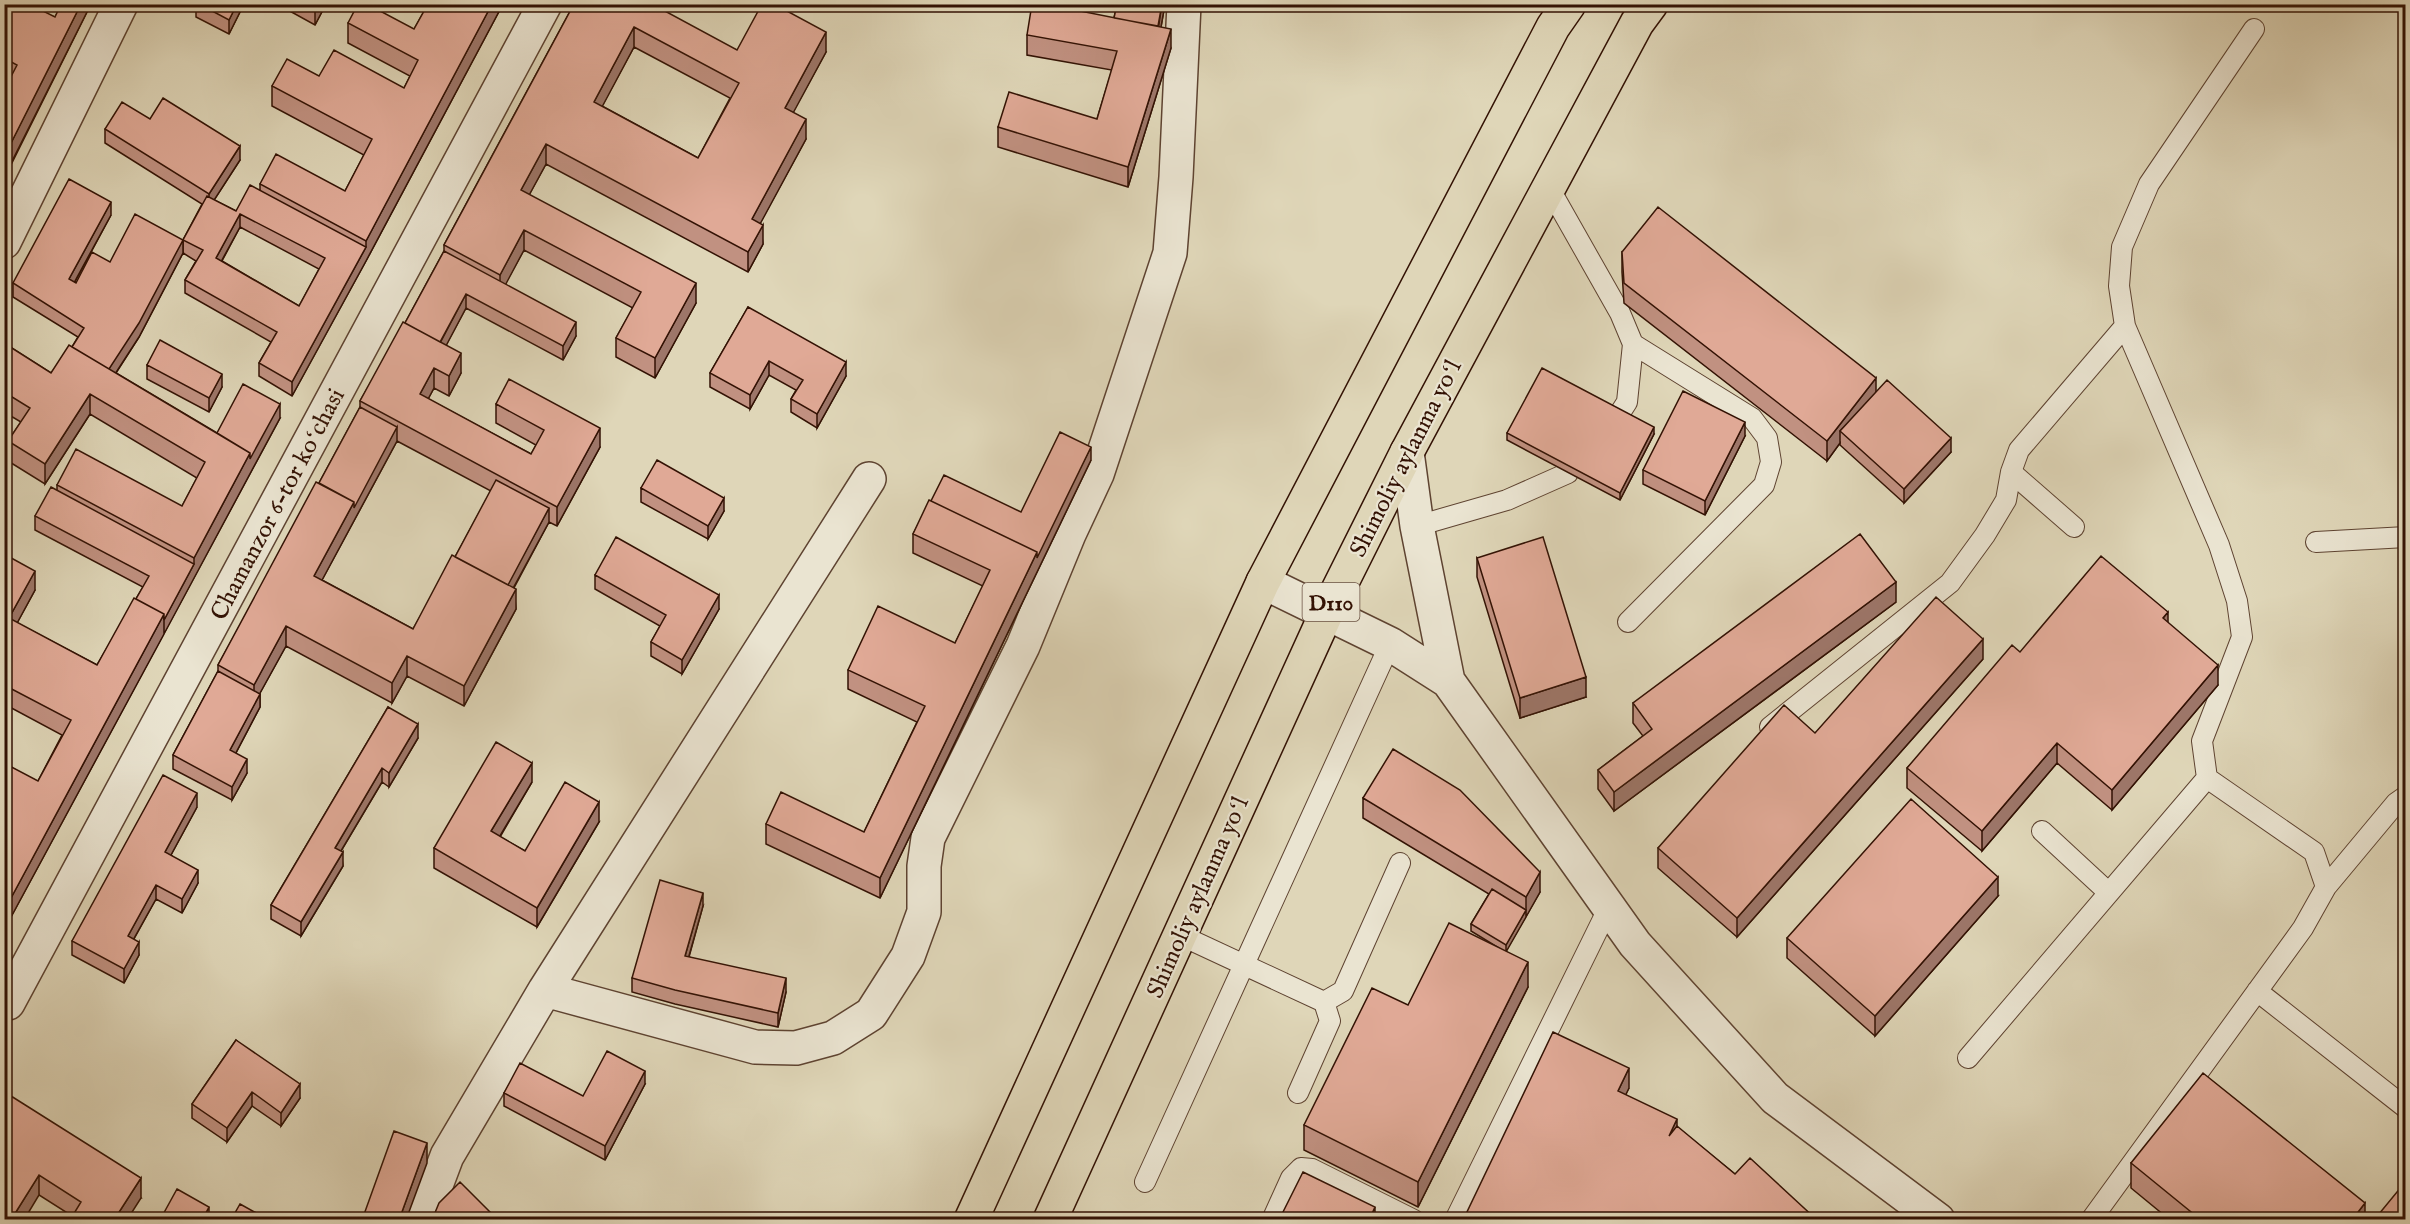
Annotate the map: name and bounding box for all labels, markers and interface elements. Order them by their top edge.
street label: Shimoliy aylanma yoʻl [1343,355,1470,562]
street label: Chamanzor 6-tor koʻchasi [204,383,353,626]
road number: D110 [1302,583,1360,621]
street label: Shimoliy aylanma yoʻl [1140,792,1257,1003]

